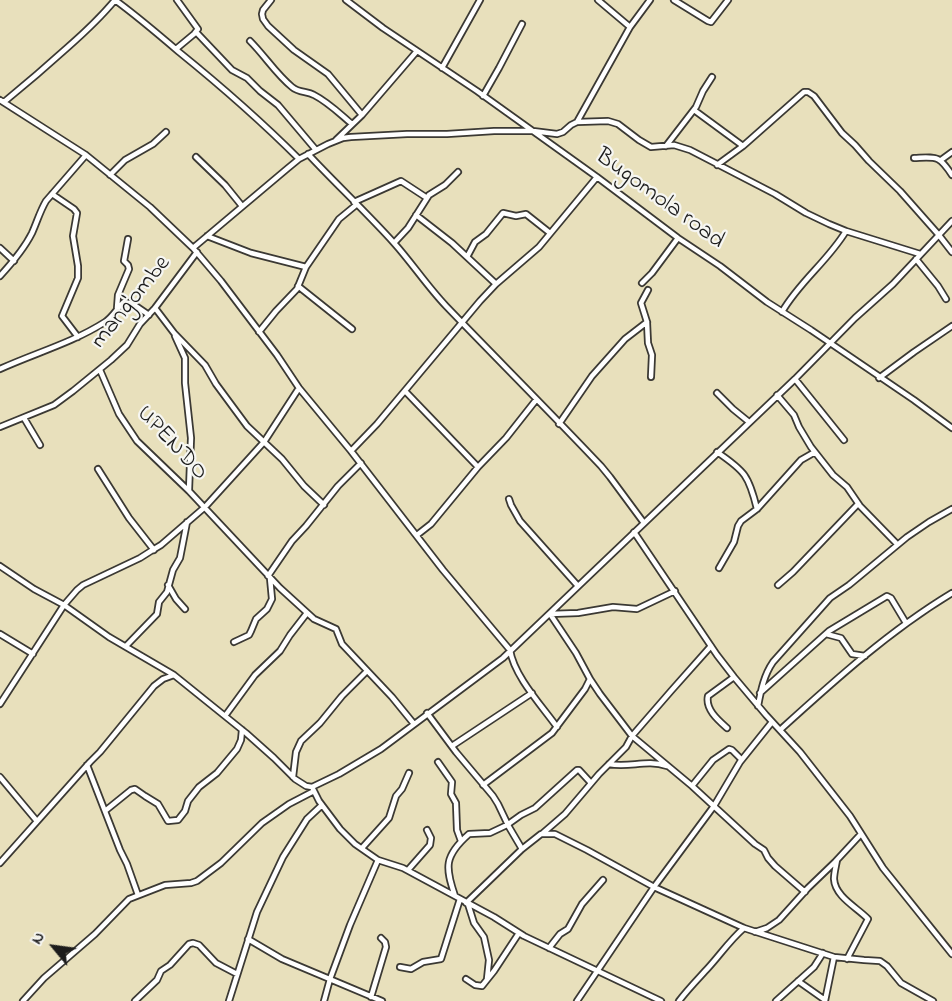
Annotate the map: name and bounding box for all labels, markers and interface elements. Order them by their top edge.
street label: Bugomola road [589,143,729,257]
street label: mang'ombe [86,251,178,355]
street label: UPENDO [129,401,213,487]
north arrow [24,917,84,977]
text: N [25,928,51,949]

